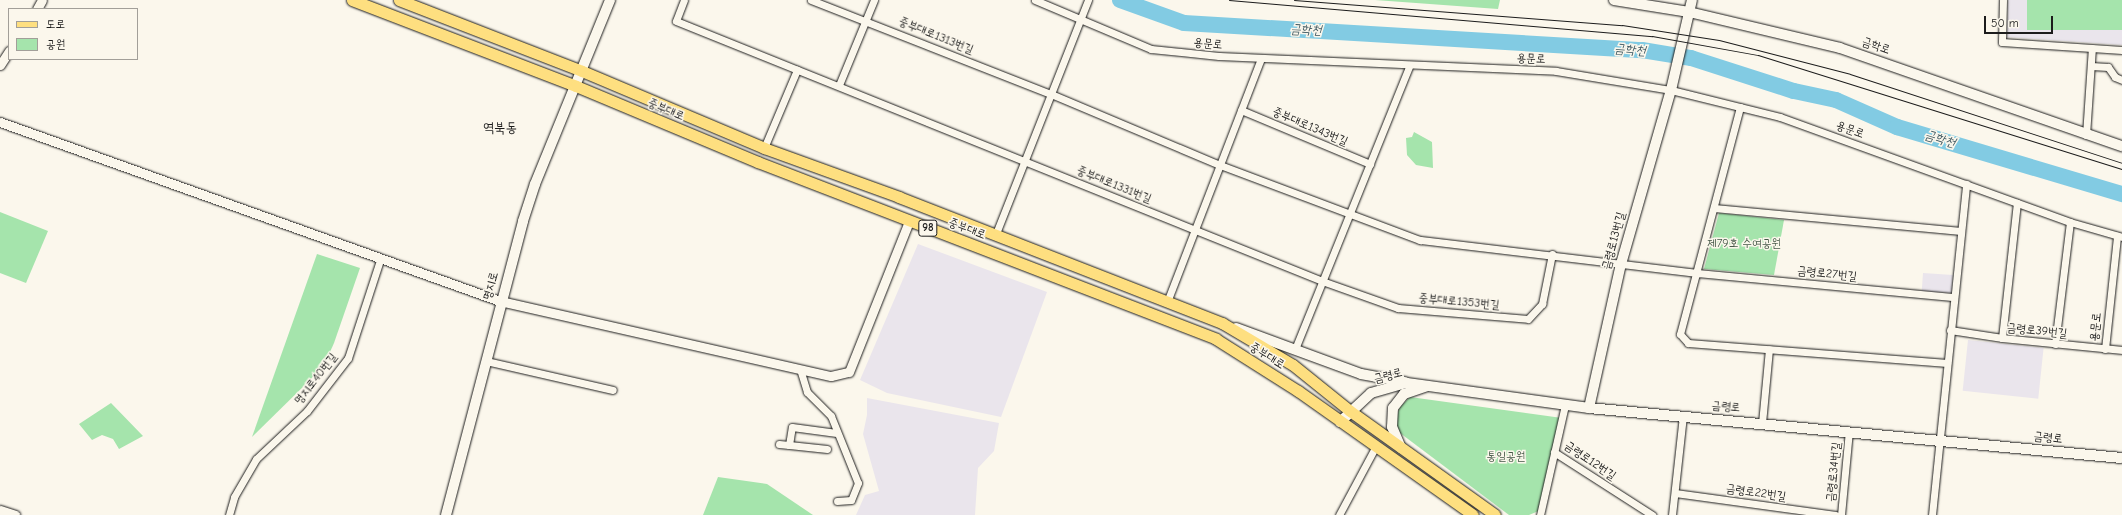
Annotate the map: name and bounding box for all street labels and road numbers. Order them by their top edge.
street label: 중부대로1313번길 [896,14,976,58]
street label: 금학로 [1860,34,1892,58]
street label: 용문로 [1193,36,1223,52]
street label: 용문로 [1516,51,1546,67]
street label: 중부대로 [645,96,687,124]
street label: 중부대로1343번길 [1270,105,1350,149]
street label: 용문로 [1834,118,1866,142]
street label: 중부대로1331번길 [1074,163,1154,207]
street label: 금령로13번길 [1599,211,1629,271]
street label: 중부대로 [946,215,988,243]
road number: 98 [918,219,938,237]
street label: 금령로27번길 [1796,264,1858,284]
street label: 명지로 [480,270,502,302]
street label: 중부대로1353번길 [1418,291,1500,313]
street label: 용문로 [2087,312,2105,342]
street label: 금령로39번길 [2006,321,2068,341]
street label: 중부대로 [1247,340,1287,372]
street label: 명지로40번길 [291,350,341,408]
street label: 금령로 [1372,366,1404,386]
street label: 금령로 [1711,399,1741,415]
street label: 금령로 [2033,429,2063,447]
street label: 금령로12번길 [1561,438,1619,484]
street label: 금령로34번길 [1824,441,1844,503]
street label: 금령로22번길 [1725,482,1787,504]

